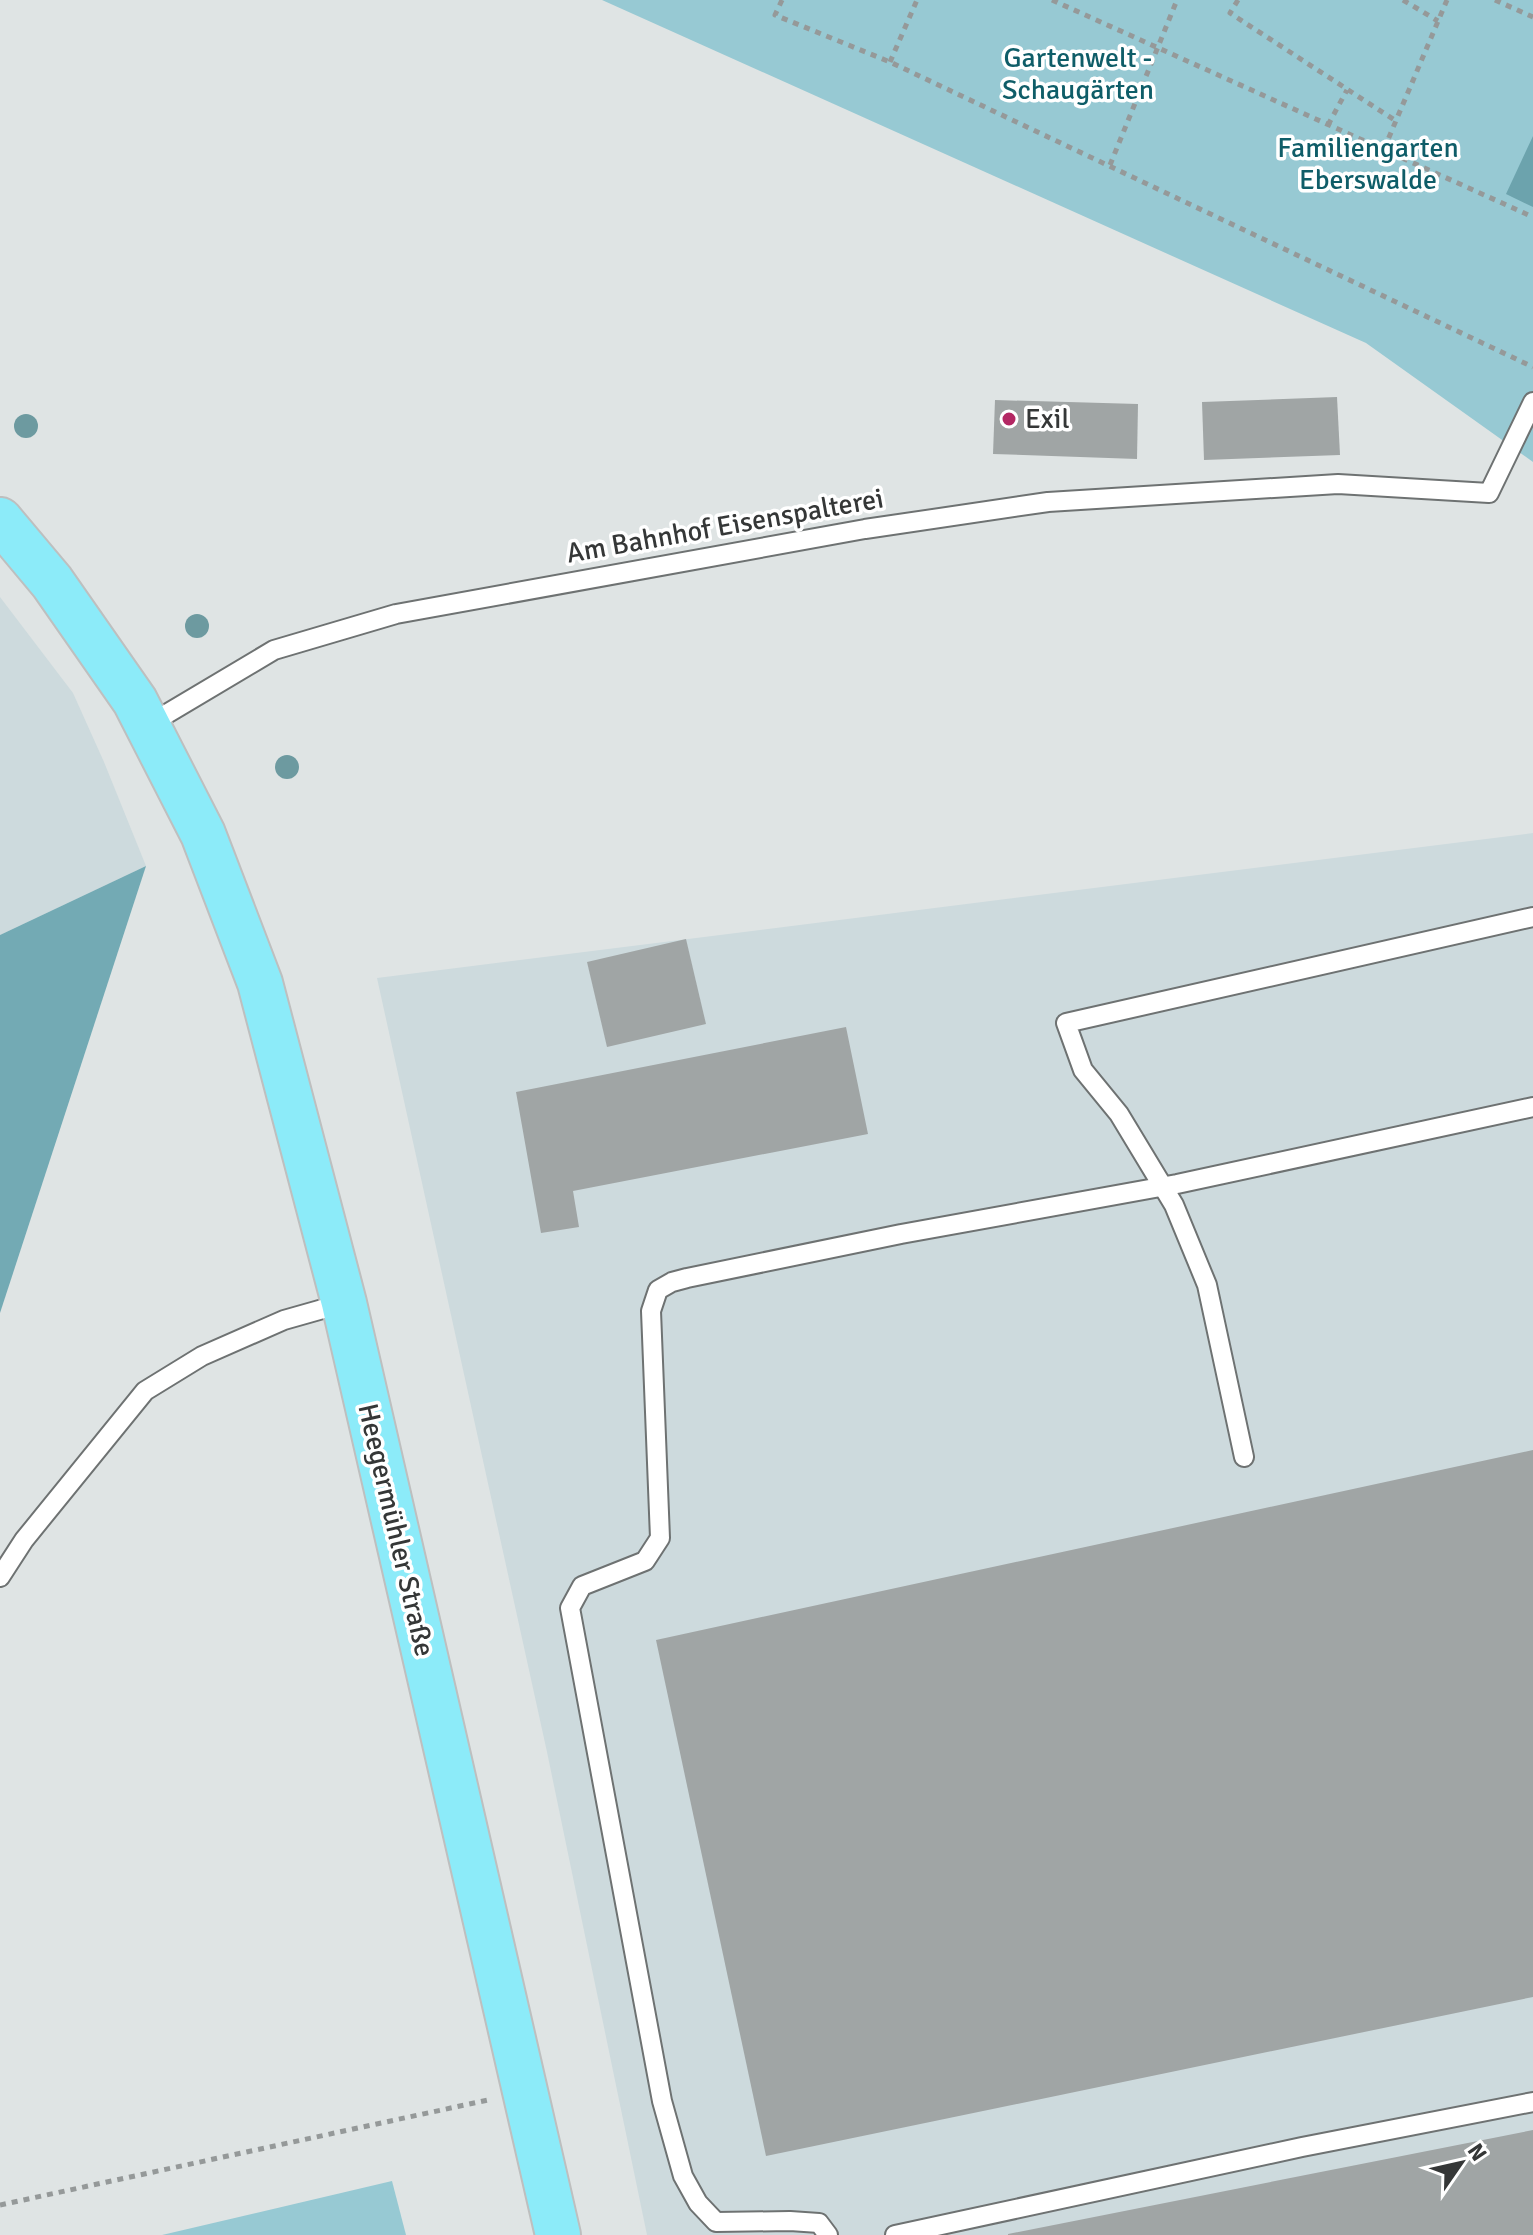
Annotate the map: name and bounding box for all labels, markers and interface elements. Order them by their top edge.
park label: Gartenwelt - Schaugärten [1002,41,1154,107]
park label: Familiengarten Eberswalde [1277,131,1459,197]
place label: Exil [1025,402,1070,436]
marker: Exil [1000,410,1018,428]
street label: Am Bahnhof Eisenspalterei [564,481,886,571]
street label: Heegermühler Straße [350,1400,442,1660]
north arrow [1421,2123,1501,2203]
text: N [1462,2138,1493,2166]

